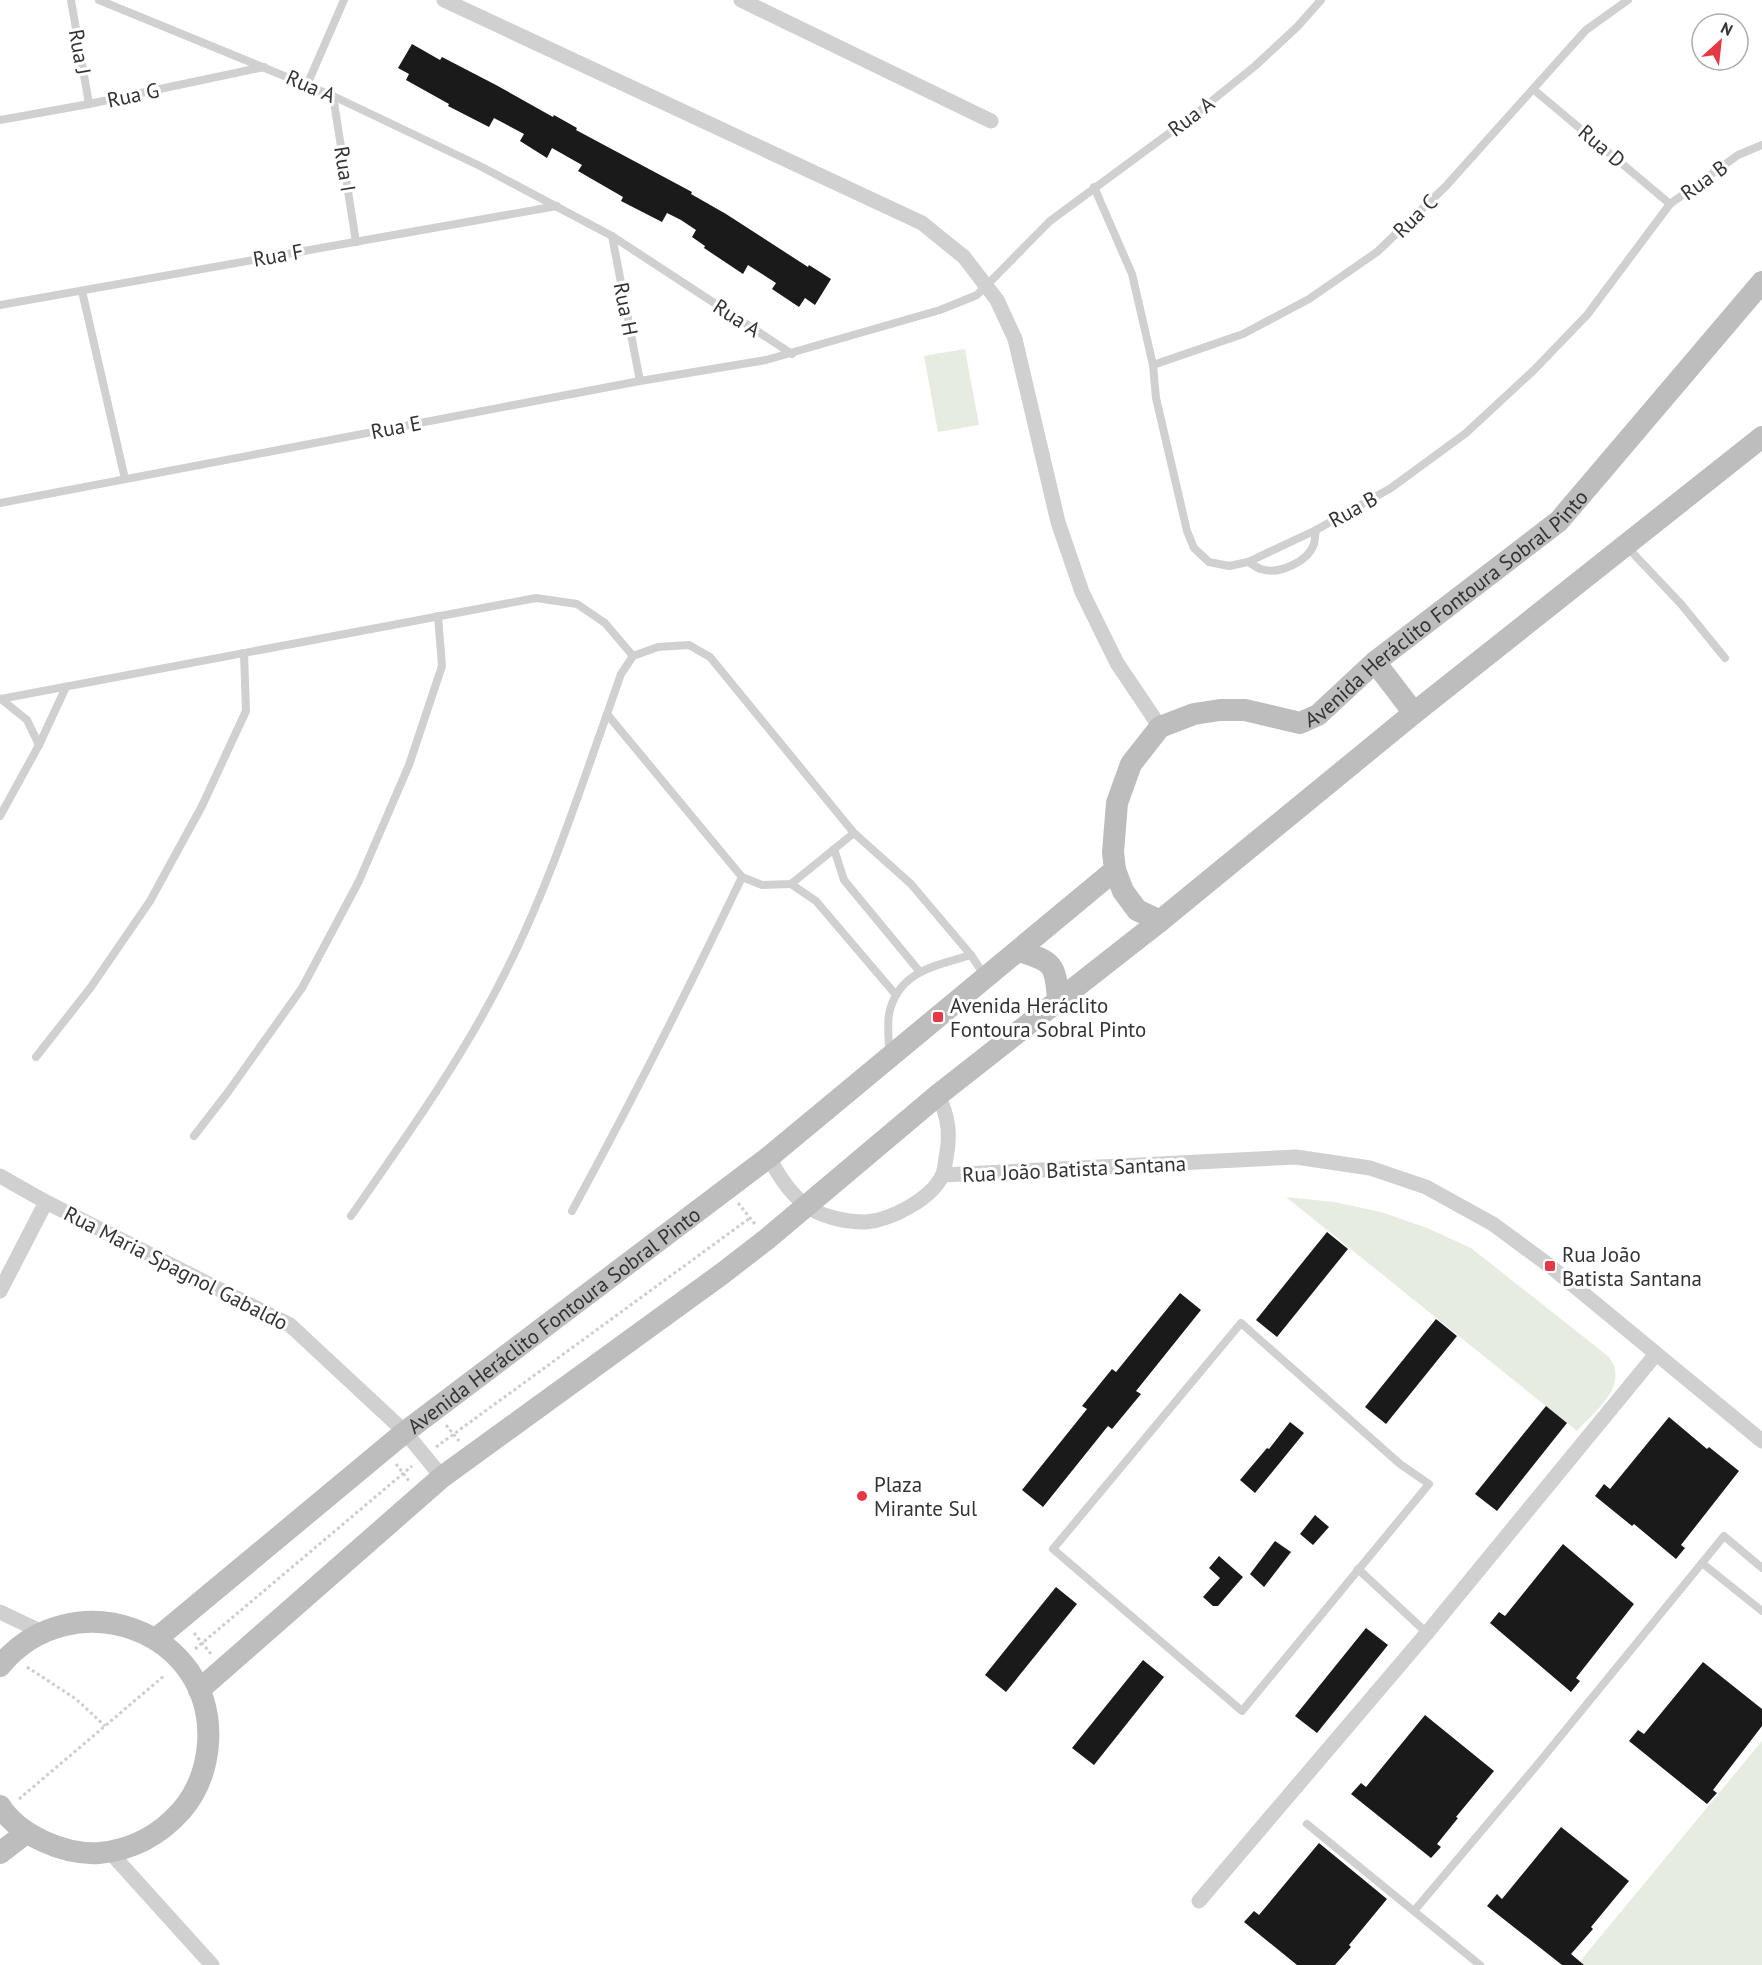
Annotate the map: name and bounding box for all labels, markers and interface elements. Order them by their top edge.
north arrow [1690,12,1750,72]
text: N [1718,17,1736,40]
street label: Rua J [63,27,97,77]
street label: Rua A [282,63,341,109]
street label: Rua G [105,76,161,114]
street label: Rua A [1162,89,1220,142]
street label: Rua D [1573,119,1631,173]
street label: Rua I [328,144,362,194]
street label: Rua B [1675,154,1733,206]
street label: Rua C [1387,188,1443,244]
street label: Rua F [251,237,305,273]
street label: Rua H [608,280,644,338]
street label: Rua A [708,293,766,344]
street label: Rua E [368,409,424,445]
street label: Avenida Heráclito Fontoura Sobral Pinto [1300,484,1593,733]
street label: Rua B [1324,485,1382,533]
place label: Avenida Heráclito Fontoura Sobral Pinto [950,992,1146,1043]
marker: Avenida Heráclito Fontoura Sobral Pinto [931,1010,945,1024]
street label: Rua João Batista Santana [961,1150,1187,1188]
street label: Rua Maria Spagnol Gabaldo [59,1200,293,1336]
street label: Avenida Heráclito Fontoura Sobral Pinto [402,1200,705,1439]
place label: Rua João Batista Santana [1562,1241,1702,1292]
marker: Rua João Batista Santana [1543,1259,1557,1273]
place label: Plaza Mirante Sul [874,1471,977,1522]
marker: Plaza Mirante Sul [855,1489,869,1503]

